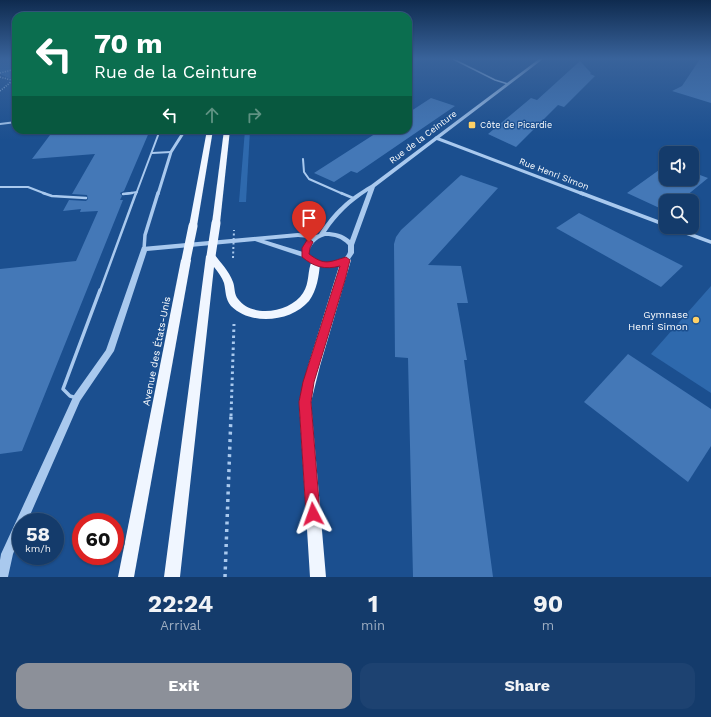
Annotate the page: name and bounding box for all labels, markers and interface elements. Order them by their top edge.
text: 70 m [94,27,163,60]
icon: left [28,28,80,80]
text: Rue de la Ceinture [94,61,257,82]
icon: left [159,104,181,126]
icon: ahead [201,104,223,126]
icon: right [243,104,265,126]
street label: Rue de la Ceinture [387,108,459,166]
marker: Côte de Picardie [467,120,477,130]
place label: Côte de Picardie [480,120,552,130]
map controls [659,146,699,234]
button: sound [659,146,699,186]
street label: Rue Henri Simon [518,156,590,192]
button: search [659,194,699,234]
pin [292,201,326,242]
icon: arrive [298,207,320,229]
street label: Avenue des États-Unis [140,296,172,407]
place label: Gymnase Henri Simon [628,309,688,332]
marker: Gymnase Henri Simon [691,315,701,325]
position arrow [292,493,334,535]
speed limit sign: 60 [72,513,124,565]
text: 58 [26,522,50,546]
text: km/h [25,543,51,554]
text: 22:24 [148,590,213,618]
text: 1 [368,590,378,618]
text: 90 [533,590,563,618]
text: Arrival [160,618,201,633]
text: min [361,618,385,633]
text: m [542,618,554,633]
button: Exit [16,663,352,709]
button: Share [360,663,695,709]

